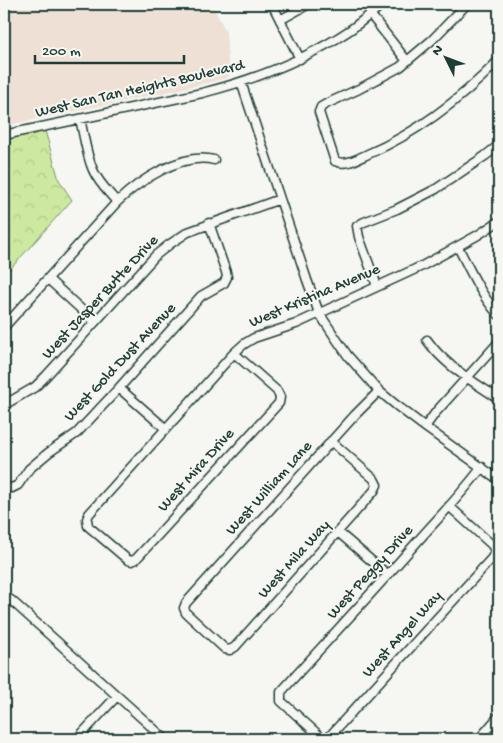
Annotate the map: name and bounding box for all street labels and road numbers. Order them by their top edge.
street label: West San Tan Heights Boulevard [34,56,248,123]
street label: West Jasper Butte Drive [39,232,164,364]
street label: West Kristina Avenue [247,261,384,333]
street label: West Gold Dust Avenue [61,299,181,426]
street label: West Mira Drive [155,425,240,517]
street label: West William Lane [223,437,318,540]
street label: West Mila Way [255,517,335,603]
street label: West Peggy Drive [324,522,419,624]
street label: West Angel Way [359,588,447,682]

